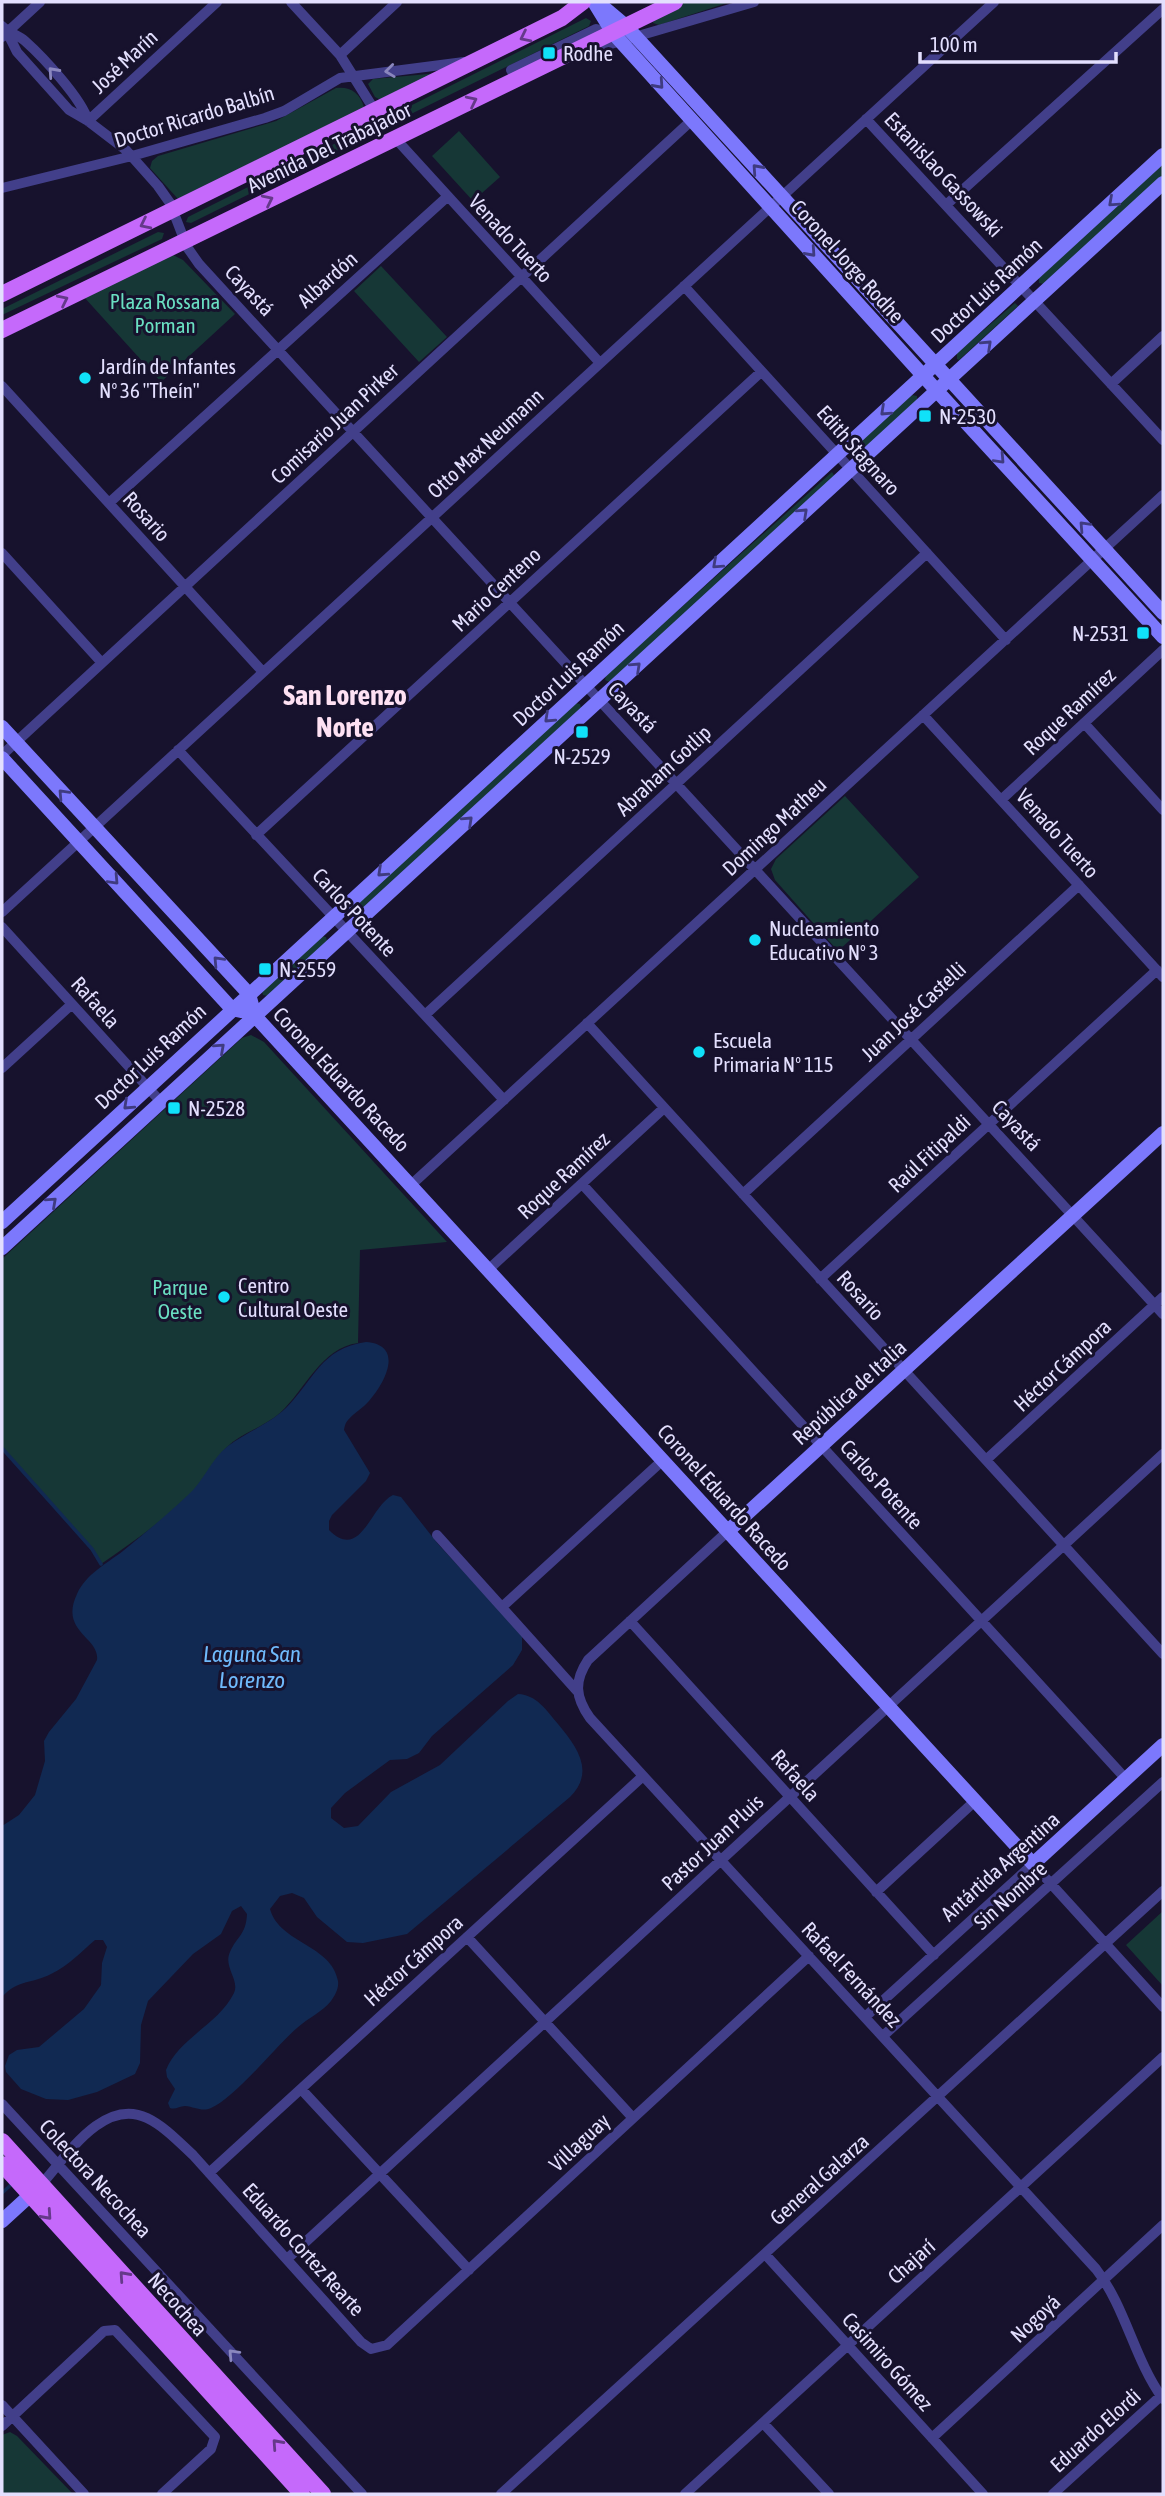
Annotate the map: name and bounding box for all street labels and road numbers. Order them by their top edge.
street label: José Marín [86,24,162,98]
street label: Doctor Ricardo Balbín [111,80,277,152]
street label: Avenida Del Trabajador [243,97,416,197]
street label: Estanislao Gassowski [880,107,1008,241]
street label: Venado Tuerto [464,189,558,287]
street label: Coronel Jorge Rodhe [787,195,909,327]
street label: Doctor Luis Ramón [926,232,1046,348]
street label: Albardón [292,246,362,312]
street label: Cayastá [221,260,279,320]
street label: Comisario Juan Pirker [265,357,403,488]
street label: Otto Max Neumann [422,383,548,503]
street label: Edith Stagnaro [812,400,906,500]
street label: Rosario [119,486,175,546]
street label: Mario Centeno [447,542,545,636]
street label: Doctor Luis Ramón [508,615,628,731]
street label: Roque Ramírez [1018,662,1120,759]
street label: Cayastá [604,677,662,737]
street label: Abraham Gotlip [611,720,716,820]
street label: Domingo Matheu [717,772,831,880]
street label: Venado Tuerto [1012,784,1104,882]
street label: Carlos Potente [308,863,402,961]
street label: Juan José Castelli [856,957,970,1065]
street label: Rafaela [67,971,125,1033]
street label: Doctor Luis Ramón [90,998,210,1114]
street label: Coronel Eduardo Racedo [269,1002,415,1156]
street label: Cayastá [988,1095,1046,1155]
street label: Raúl Fitipaldi [883,1109,975,1197]
street label: Roque Ramírez [512,1126,614,1223]
street label: Rosario [833,1265,889,1325]
street label: Héctor Cámpora [1009,1314,1115,1416]
street label: República de Italia [787,1335,911,1449]
street label: Coronel Eduardo Racedo [653,1419,797,1575]
street label: Carlos Potente [836,1434,928,1534]
street label: Rafaela [767,1744,825,1806]
street label: Pastor Juan Pluis [656,1789,768,1895]
street label: Antártida Argentina [936,1807,1064,1925]
street label: Sin Nombre [969,1856,1051,1934]
street label: Héctor Cámpora [359,1910,467,2010]
street label: Rafael Fernández [797,1917,907,2032]
street label: Villaguay [544,2108,614,2176]
street label: Colectora Necochea [35,2114,157,2242]
street label: General Galarza [765,2129,873,2229]
street label: Eduardo Cortez Rearte [238,2178,370,2320]
street label: Chajarí [883,2234,940,2288]
street label: Necochea [143,2267,213,2341]
street label: Nogoyá [1005,2289,1065,2347]
street label: Casimiro Gómez [838,2307,939,2415]
street label: Eduardo Elordi [1045,2383,1145,2477]

